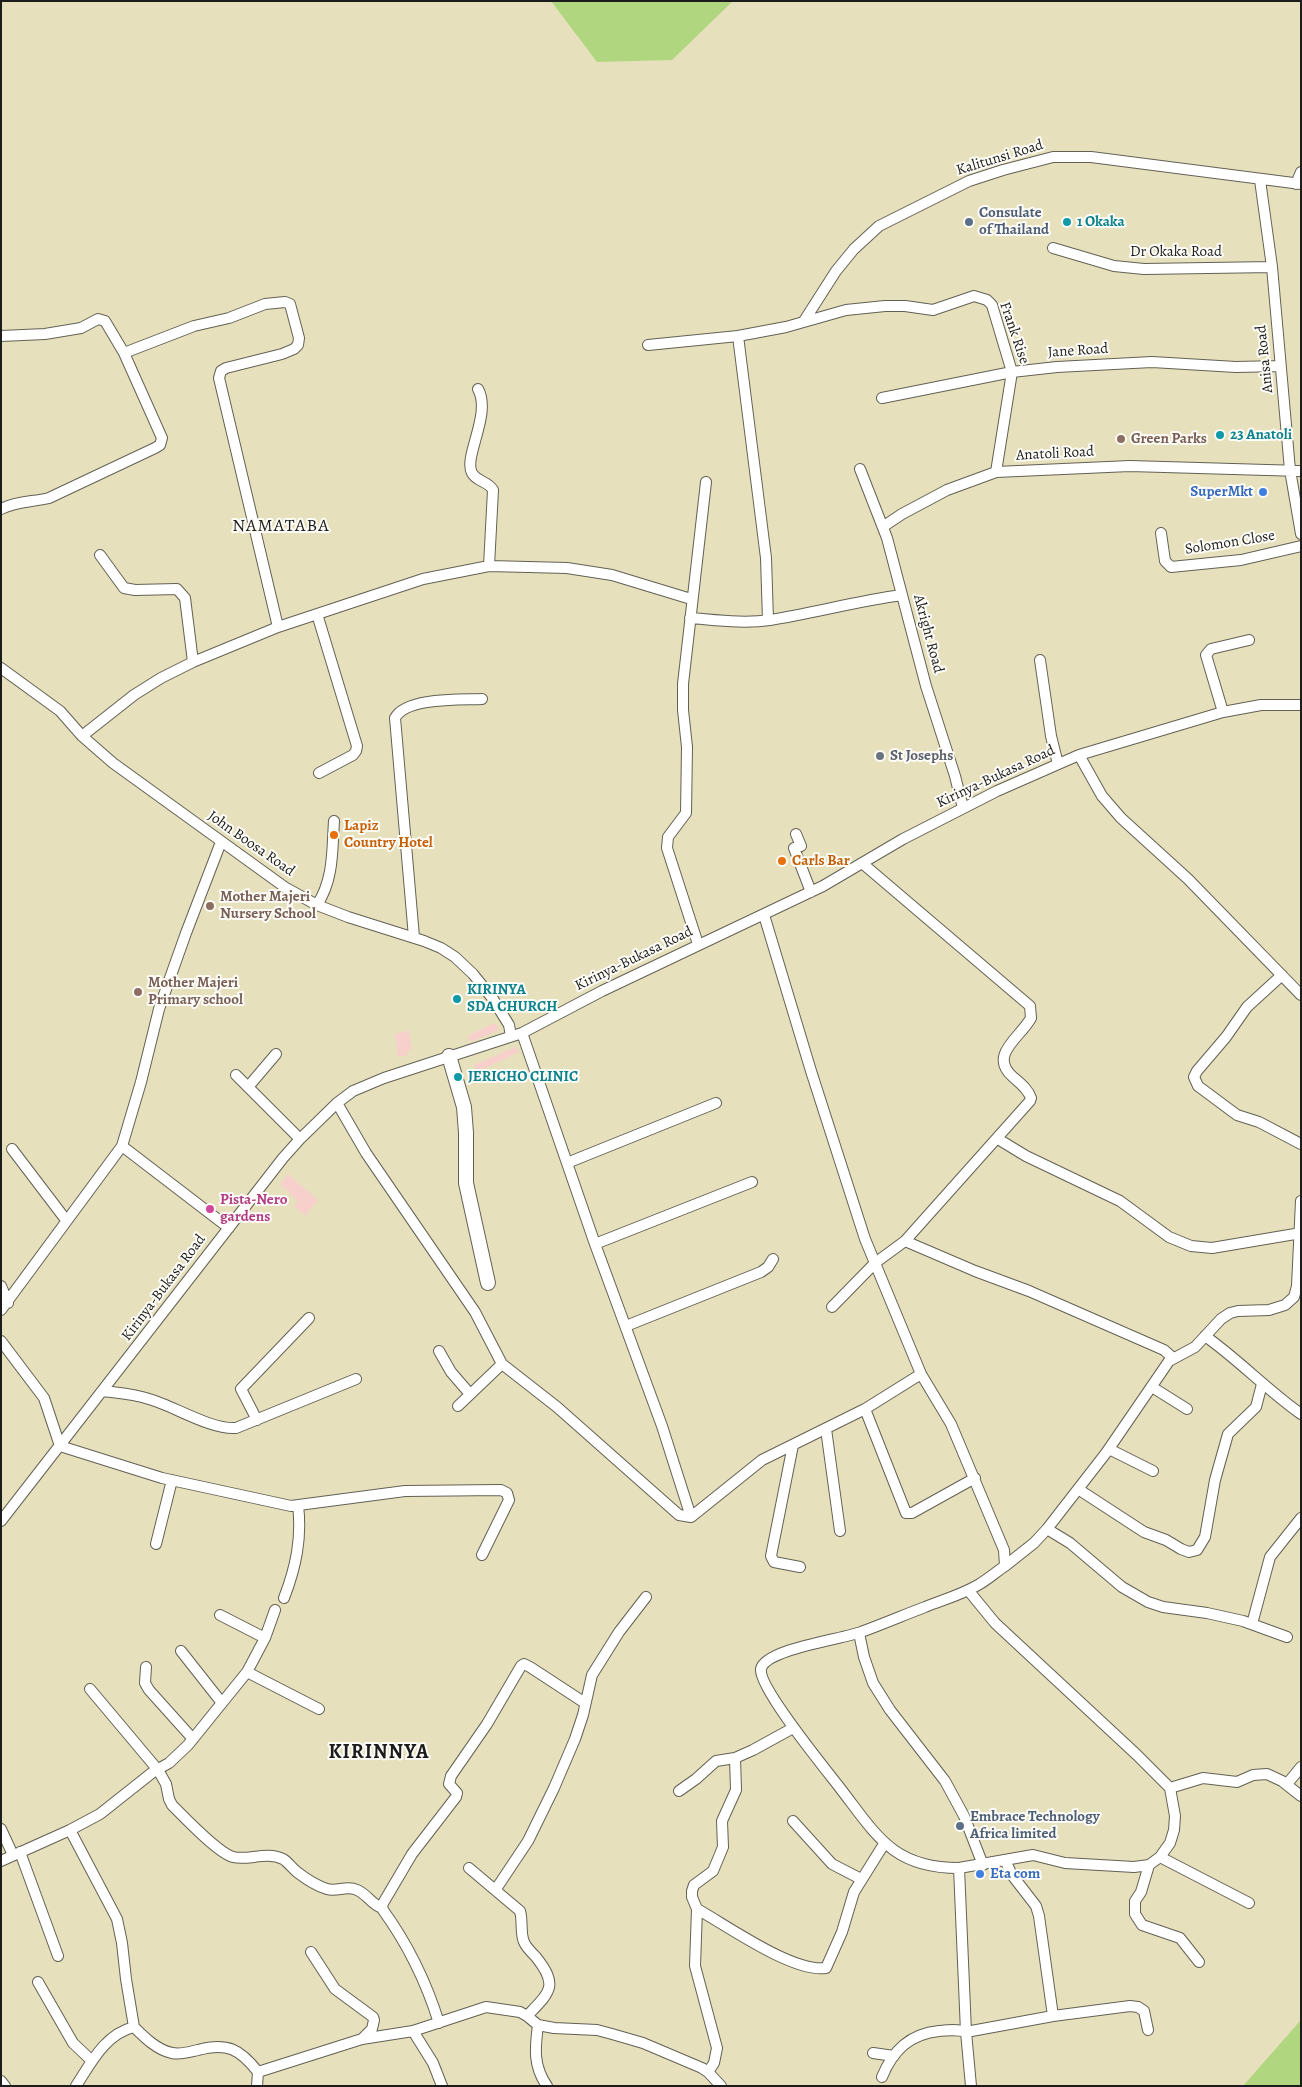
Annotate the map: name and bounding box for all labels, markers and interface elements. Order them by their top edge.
street label: Kalitunsi Road [954,136,1046,180]
place label: Consulate of Thailand [979,204,1049,239]
place label: 1 Okaka [1077,213,1125,231]
marker: Consulate of Thailand [963,216,975,228]
marker: 1 Okaka [1061,216,1073,228]
street label: Dr Okaka Road [1130,243,1222,261]
street label: Frank Rise [995,300,1033,366]
street label: Anisa Road [1252,324,1278,394]
street label: Jane Road [1047,340,1109,362]
place label: 23 Anatoli [1230,426,1292,444]
marker: 23 Anatoli [1214,429,1226,441]
place label: Green Parks [1131,430,1207,448]
marker: Green Parks [1115,433,1127,445]
street label: Anatoli Road [1015,443,1095,465]
place label: SuperMkt [1190,483,1253,501]
marker: SuperMkt [1257,486,1269,498]
district label: NAMATABA [231,516,331,538]
street label: Solomon Close [1184,527,1276,559]
street label: Akright Road [909,593,947,675]
street label: Kirinya-Bukasa Road [934,742,1058,812]
place label: St Josephs [890,747,953,765]
marker: St Josephs [874,750,886,762]
street label: John Boosa Road [204,807,298,881]
place label: Lapiz Country Hotel [344,817,433,852]
marker: Lapiz Country Hotel [328,829,340,841]
place label: Carls Bar [792,852,850,870]
marker: Carls Bar [776,855,788,867]
place label: Mother Majeri Nursery School [220,888,316,923]
marker: Mother Majeri Nursery School [204,900,216,912]
street label: Kirinya-Bukasa Road [572,923,696,995]
place label: Mother Majeri Primary school [148,974,243,1009]
place label: KIRINYA SDA CHURCH [467,981,557,1016]
marker: Mother Majeri Primary school [132,986,144,998]
marker: KIRINYA SDA CHURCH [451,993,463,1005]
place label: JERICHO CLINIC [468,1068,578,1086]
marker: JERICHO CLINIC [452,1071,464,1083]
place label: Pista-Nero gardens [220,1191,288,1226]
marker: Pista-Nero gardens [204,1203,216,1215]
street label: Kirinya-Bukasa Road [118,1231,210,1345]
district label: KIRINNYA [327,1741,431,1765]
place label: Embrace Technology Africa limited [970,1808,1100,1843]
marker: Embrace Technology Africa limited [954,1820,966,1832]
place label: Eta com [990,1865,1040,1883]
marker: Eta com [974,1868,986,1880]

